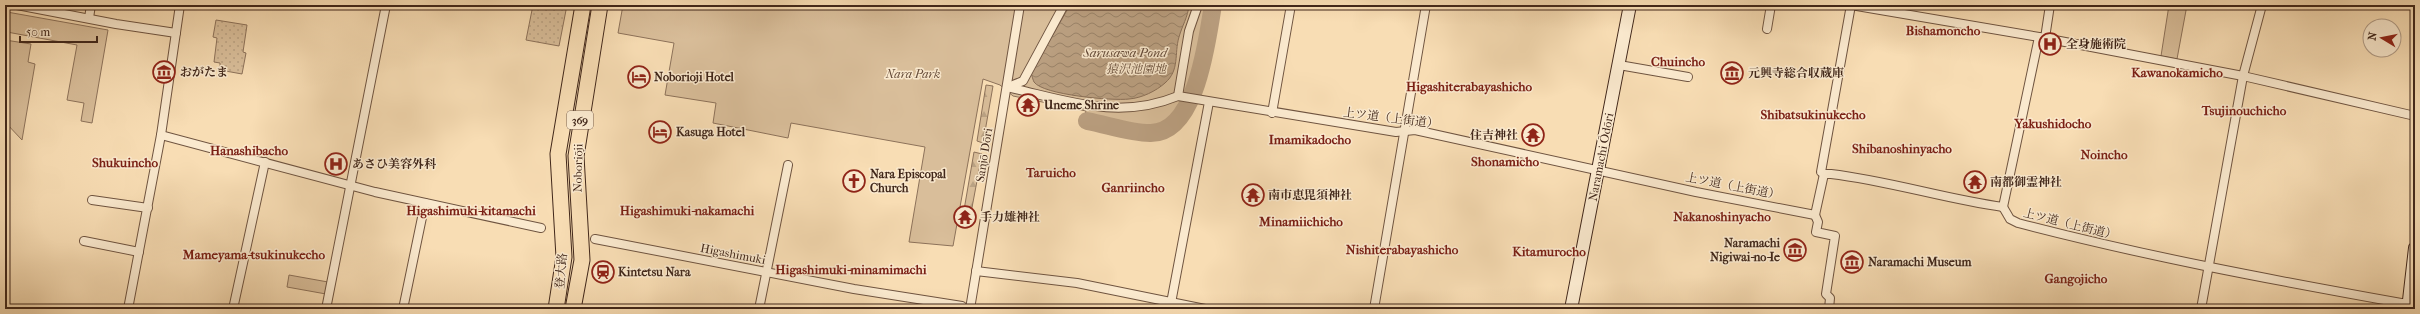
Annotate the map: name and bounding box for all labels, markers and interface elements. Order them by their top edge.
scale bar [20,18,97,44]
north arrow [2362,18,2402,58]
district label: Bishamoncho [1906,23,1981,38]
text: 50 m [26,25,50,39]
text: N [2366,30,2380,42]
hospital icon: 全身施術院 [2037,31,2063,57]
place label: 全身施術院 [2066,37,2126,51]
water label: Sarusawa Pond [1082,45,1169,60]
district label: Chuincho [1651,54,1705,69]
museum icon: おがたま [151,59,177,85]
museum icon: 元興寺総合収蔵庫 [1719,60,1745,86]
park label: 猿沢池園地 [1106,62,1168,76]
hotel icon: Noborioji Hotel [626,64,652,90]
place label: おがたま [180,65,228,79]
district label: Kawanokamicho [2131,65,2223,80]
place label: 元興寺総合収蔵庫 [1748,66,1844,80]
park label: Nara Park [885,67,940,81]
place label: Noborioji Hotel [654,70,735,84]
district label: Higashiterabayashicho [1406,79,1532,95]
temple icon: Uneme Shrine [1015,92,1041,118]
place label: Uneme Shrine [1043,98,1119,112]
district label: Tsujinouchicho [2201,103,2287,118]
street label: 上ツ道（上街道） [1342,105,1440,131]
district label: Shibatsukinukecho [1760,107,1866,122]
road number: 369 [567,111,593,129]
street label: Naramachi Ōdōri [1586,111,1616,202]
district label: Yakushidocho [2014,116,2092,131]
hotel icon: Kasuga Hotel [647,119,673,145]
temple icon: 住吉神社 [1520,122,1546,148]
place label: Kasuga Hotel [676,125,746,140]
street label: Sanjō Dōri [973,127,995,183]
place label: 住吉神社 [1470,128,1518,142]
district label: Imamikadocho [1269,132,1352,147]
district label: Shibanoshinyacho [1852,141,1952,157]
district label: Hanashibacho [210,143,288,158]
street label: Noboriōji [571,143,585,192]
district label: Noincho [2081,147,2128,162]
hospital icon: あさひ美容外科 [323,151,349,177]
district label: Shonamicho [1471,154,1539,169]
district label: Shukuincho [92,155,158,170]
place label: あさひ美容外科 [352,157,437,171]
district label: Taruicho [1025,165,1076,180]
place label: Nara Episcopal Church [870,167,947,195]
church icon: Nara Episcopal Church [841,168,867,194]
temple icon: 南都御霊神社 [1962,169,1988,195]
street label: 上ツ道（上街道） [1685,170,1781,202]
place label: 南都御霊神社 [1990,175,2062,189]
district label: Ganriincho [1102,180,1165,195]
temple icon: 南市恵毘須神社 [1240,182,1266,208]
place label: 南市恵毘須神社 [1268,188,1352,202]
district label: Higashimuki-kitamachi [406,203,536,219]
district label: Higashimuki-nakamachi [620,203,755,219]
temple icon: 手力雄神社 [952,204,978,230]
street label: 上ツ道（上街道） [2022,206,2118,242]
district label: Nakanoshinyacho [1673,209,1771,225]
place label: 手力雄神社 [980,210,1040,224]
district label: Minamiichicho [1258,214,1343,229]
place label: Naramachi Nigiwai-no-Ie [1710,236,1780,265]
museum icon: Naramachi Nigiwai-no-Ie [1782,237,1808,263]
street label: Higashimuki [699,241,767,267]
district label: Nishiterabayashicho [1346,242,1459,258]
district label: Kitamurocho [1512,244,1586,259]
district label: Mameyama-tsukinukecho [182,247,326,263]
museum icon: Naramachi Museum [1839,249,1865,275]
street label: 登大路 [552,252,570,290]
place label: Naramachi Museum [1868,255,1972,269]
station icon: Kintetsu Nara [590,259,616,285]
district label: Higashimuki-minamimachi [775,262,927,278]
place label: Kintetsu Nara [618,265,691,279]
district label: Gangojicho [2045,271,2108,287]

